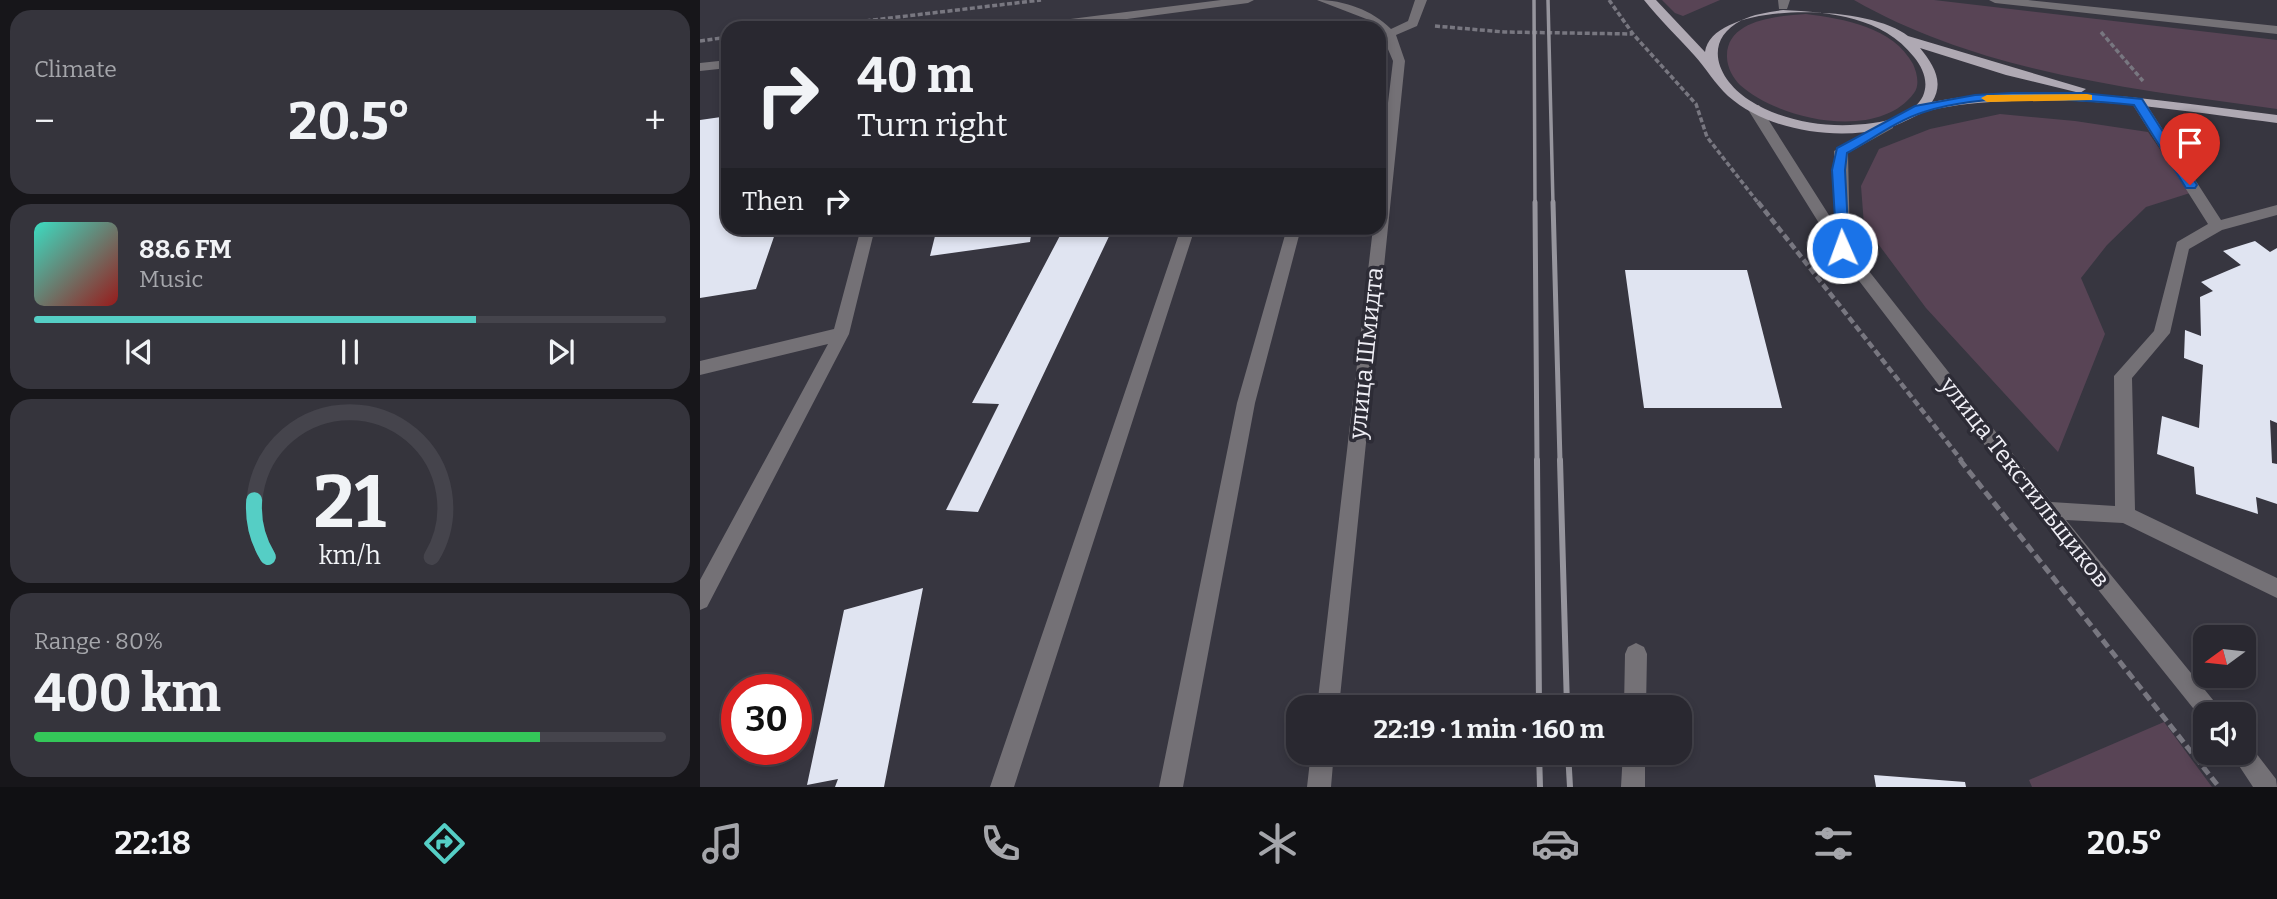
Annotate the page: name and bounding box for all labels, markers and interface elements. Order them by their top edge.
text: 40 m [857,46,974,105]
icon: right [742,49,833,140]
text: Climate [34,55,117,83]
text: 20.5° [288,90,411,153]
text: − [34,98,55,144]
text: + [644,98,666,144]
text: Turn right [857,106,1008,144]
pin [2160,113,2220,185]
icon: arrive [2171,124,2209,162]
icon: right [818,182,856,220]
text: Then [742,186,804,217]
position arrow [1805,211,1879,285]
text: 88.6 FM [139,234,232,265]
text: Music [139,265,203,293]
street label: улица Шмидта [1343,266,1389,441]
icon: previous [120,333,158,371]
icon: pause [331,333,369,371]
icon: next [542,333,580,371]
street label: улица Текстильщиков [1934,371,2116,593]
text: 21 [314,459,387,546]
text: km/h [319,540,381,570]
north arrow [2193,625,2256,688]
map controls [2193,625,2256,765]
text: Range · 80% [34,627,163,655]
text: 400 km [34,662,221,725]
speed limit sign: 30 [721,674,812,765]
button: sound [2193,702,2256,765]
text: 22:19 · 1 min · 160 m [1373,714,1605,745]
icon: directions [420,819,469,868]
icon: music [698,819,747,868]
icon: phone [976,819,1025,868]
icon: climate [1253,819,1302,868]
icon: car [1531,819,1580,868]
icon: filters [1809,819,1858,868]
text: 22:18 [114,824,191,862]
text: 20.5° [2087,824,2163,862]

